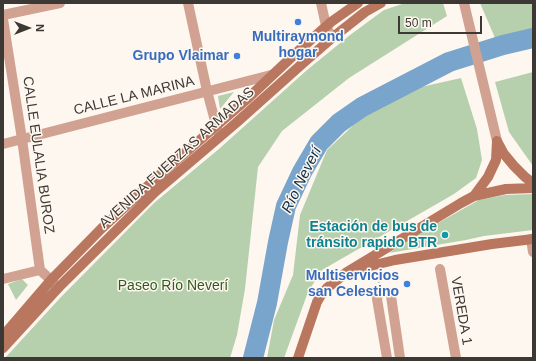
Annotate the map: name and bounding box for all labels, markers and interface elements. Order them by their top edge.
north arrow [8,8,48,48]
scale bar [400,8,484,34]
text: 50 m [405,16,432,30]
marker: Multiraymond hogar [293,17,303,27]
text: N [34,24,46,32]
place label: Multiraymond hogar [252,29,344,62]
place label: Grupo Vlaimar [133,48,229,64]
marker: Grupo Vlaimar [232,51,242,61]
street label: CALLE LA MARINA [72,73,196,119]
street label: CALLE EULALIA BUROZ [19,75,57,235]
street label: AVENIDA FUERZAS ARMADAS [96,84,258,232]
water label: Río Neverí [278,144,326,216]
place label: Estación de bus de tránsito rapido BTR [306,219,437,252]
marker: Estación de bus de tránsito rapido BTR [440,230,450,240]
place label: Multiservicios san Celestino [306,268,399,300]
street label: VEREDA 1 [447,275,475,347]
park label: Paseo Río Neverí [118,278,228,294]
marker: Multiservicios san Celestino [402,279,412,289]

